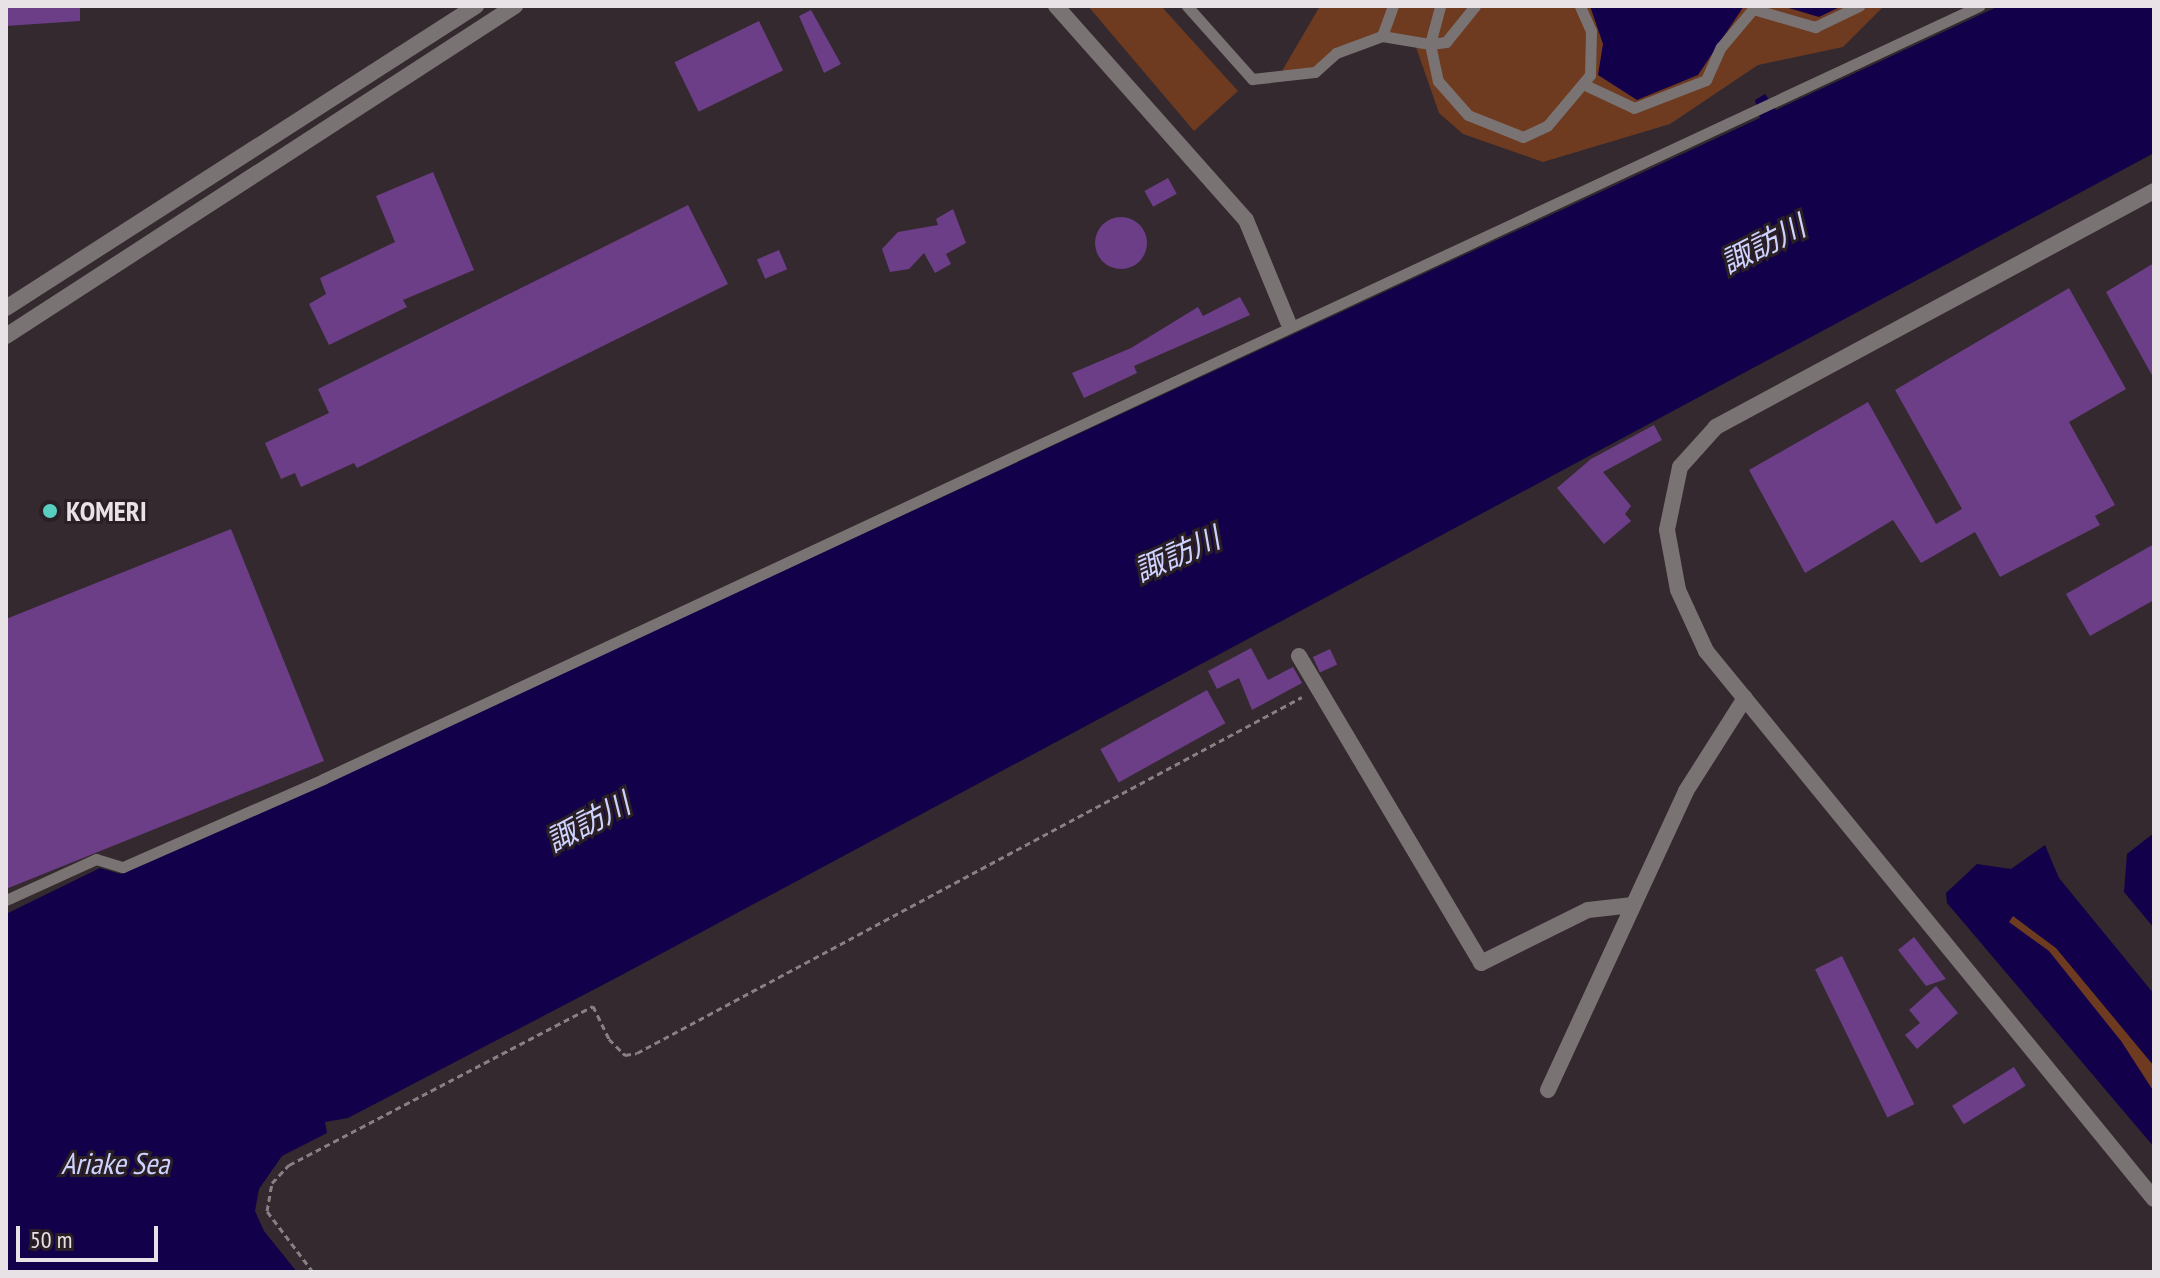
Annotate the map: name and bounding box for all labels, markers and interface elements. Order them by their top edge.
water label: 諏訪川 [1715,208,1811,280]
place label: KOMERI [66,494,147,528]
marker: KOMERI [41,502,59,520]
water label: 諏訪川 [1129,519,1225,589]
water label: 諏訪川 [540,785,636,859]
water label: Ariake Sea [61,1145,169,1181]
scale bar [20,1210,162,1260]
text: 50 m [30,1224,72,1255]

